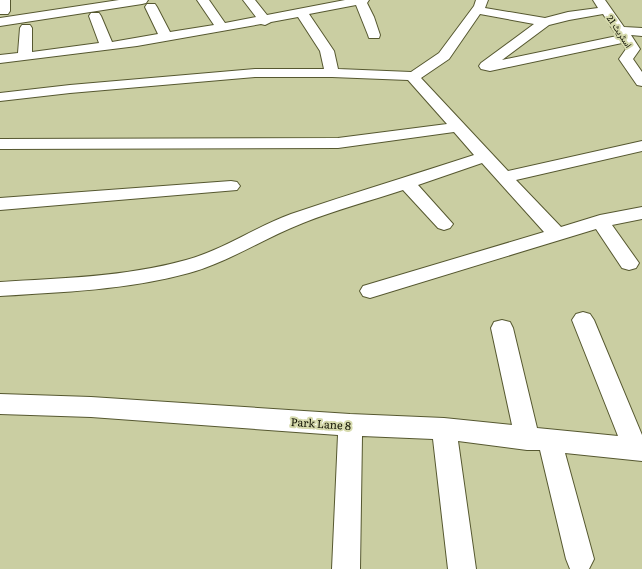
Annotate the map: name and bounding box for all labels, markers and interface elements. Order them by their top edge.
street label: اسٹریٹ 21 [604,12,636,50]
street label: Park Lane 8 [290,413,352,433]

